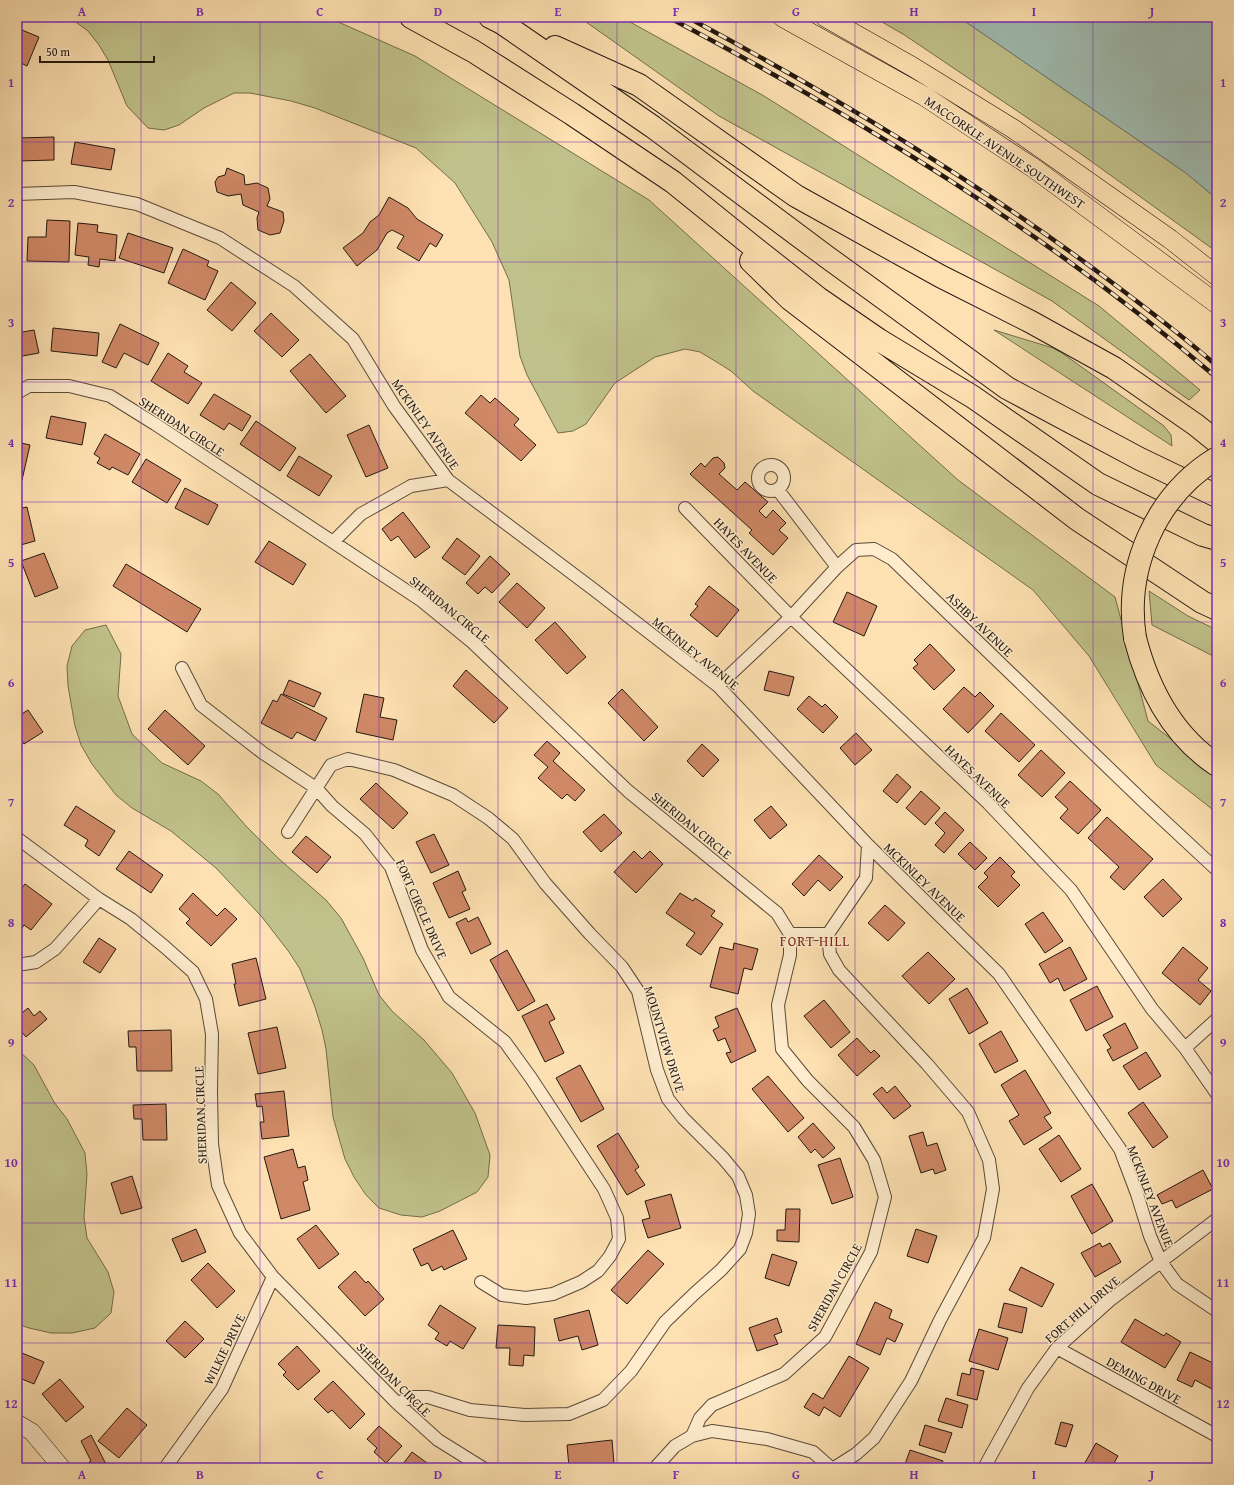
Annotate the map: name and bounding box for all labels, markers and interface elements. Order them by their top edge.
text: A [78,2,87,21]
text: B [196,2,204,21]
text: C [316,2,324,21]
text: D [434,2,442,21]
text: E [555,2,562,21]
text: F [673,2,680,21]
text: G [792,2,800,21]
text: H [909,2,919,21]
text: I [1032,2,1036,21]
text: J [1148,2,1155,21]
scale bar [40,38,154,64]
text: 50 m [46,43,70,60]
text: 1 [8,73,14,92]
text: 1 [1220,73,1226,92]
street label: MACCORKLE AVENUE SOUTHWEST [921,91,1089,214]
text: 2 [8,193,15,212]
text: 2 [1220,193,1227,212]
text: 3 [8,313,14,332]
text: 3 [1220,313,1226,332]
street label: MCKINLEY AVENUE [387,375,464,474]
street label: SHERIDAN CIRCLE [135,392,228,461]
text: 4 [8,433,15,452]
text: 4 [1220,433,1227,452]
street label: HAYES AVENUE [709,513,782,588]
text: 5 [8,553,15,572]
text: 5 [1220,553,1227,572]
street label: SHERIDAN CIRCLE [405,571,494,648]
street label: ASHBY AVENUE [942,587,1018,662]
street label: MCKINLEY AVENUE [648,612,744,695]
text: 6 [8,673,15,692]
text: 6 [1220,673,1227,692]
street label: HAYES AVENUE [941,740,1015,813]
street label: SHERIDAN CIRCLE [647,787,736,864]
text: 7 [8,793,15,812]
text: 7 [1220,793,1227,812]
street label: MCKINLEY AVENUE [880,838,970,927]
street label: FORT CIRCLE DRIVE [391,856,452,963]
text: 8 [8,913,15,932]
text: 8 [1220,913,1227,932]
district label: FORT HILL [780,931,850,951]
street label: MOUNTVIEW DRIVE [639,984,690,1095]
text: 9 [8,1033,15,1052]
text: 9 [1220,1033,1227,1052]
street label: SHERIDAN CIRCLE [189,1065,212,1164]
street label: MCKINLEY AVENUE [1122,1143,1179,1250]
text: 10 [4,1153,18,1172]
text: 10 [1216,1153,1230,1172]
street label: SHERIDAN CIRCLE [802,1239,867,1335]
street label: FORT HILL DRIVE [1041,1271,1124,1347]
text: 11 [4,1273,18,1292]
text: 11 [1216,1273,1230,1292]
street label: WILKIE DRIVE [199,1310,250,1388]
street label: SHERIDAN CIRCLE [352,1338,435,1421]
street label: DEMING DRIVE [1103,1352,1185,1409]
text: 12 [4,1394,18,1413]
text: 12 [1216,1394,1230,1413]
text: A [78,1465,87,1484]
text: B [196,1465,204,1484]
text: C [316,1465,324,1484]
text: D [434,1465,442,1484]
text: E [555,1465,562,1484]
text: F [673,1465,680,1484]
text: G [792,1465,800,1484]
text: H [909,1465,919,1484]
text: I [1032,1465,1036,1484]
text: J [1148,1465,1155,1484]

